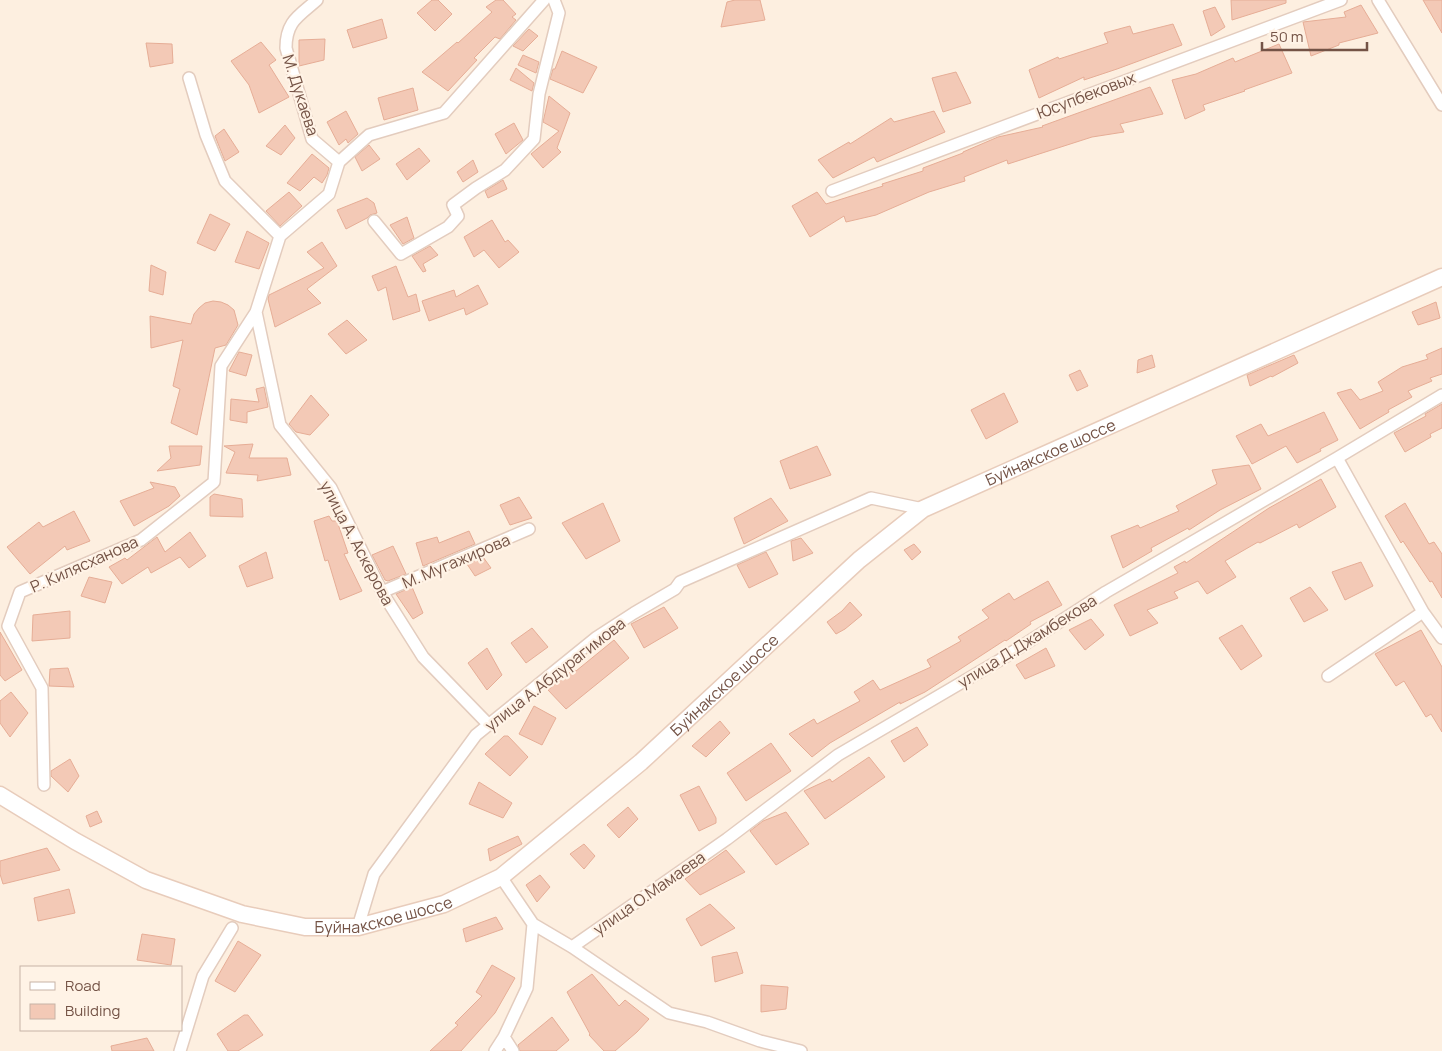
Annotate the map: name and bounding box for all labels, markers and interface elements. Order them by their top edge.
scale bar [1262,20,1367,52]
text: 50 m [1270,26,1304,47]
street label: М. Дукаева [277,51,325,139]
street label: Юсупбековых [1033,66,1139,124]
street label: Буйнакское шоссе [982,413,1119,491]
street label: улица А. Аскерова [315,477,399,609]
street label: М. Мугажирова [399,528,513,594]
street label: Р. Килясханова [27,530,141,598]
street label: улица Д.Джамбекова [953,589,1101,693]
street label: улица А.Абдурагимова [480,612,630,736]
street label: Буйнакское шоссе [665,629,783,741]
street label: улица О.Мамаева [588,846,710,940]
street label: Буйнакское шоссе [315,891,456,938]
legend [20,966,182,1031]
text: Road [65,975,101,996]
text: Building [65,1000,120,1021]

